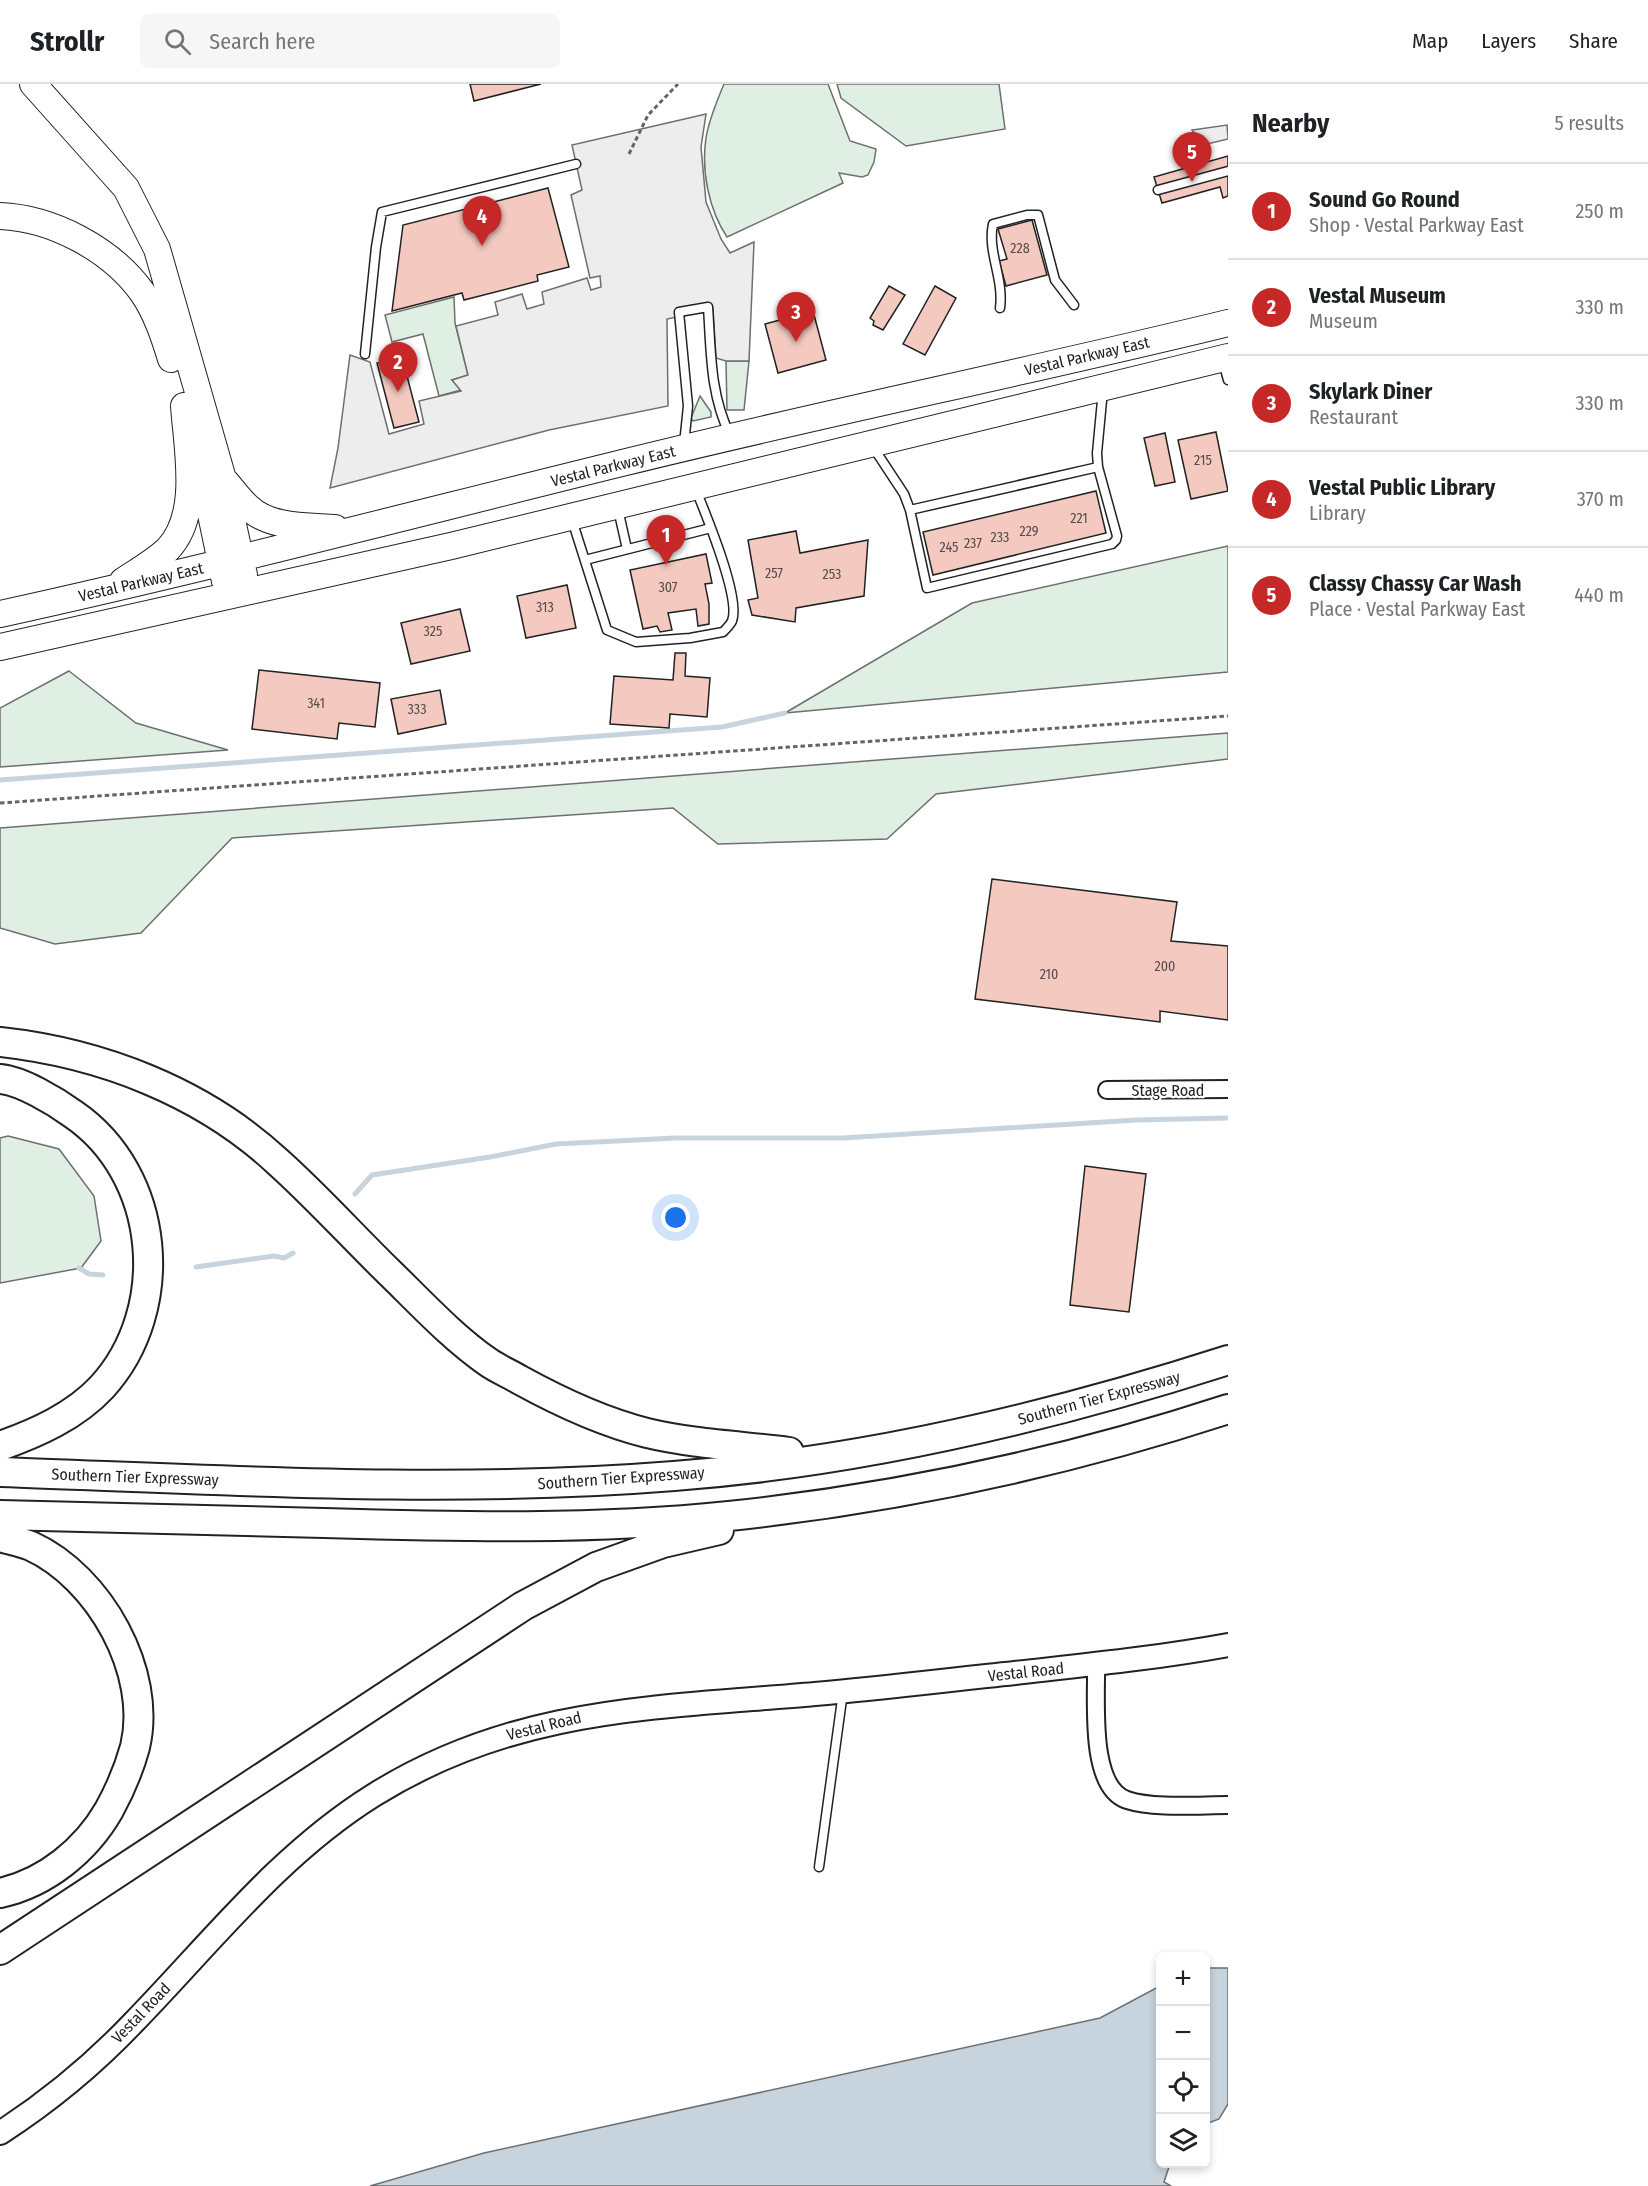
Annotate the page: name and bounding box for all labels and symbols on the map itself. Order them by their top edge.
pin: 5 [1172,132,1212,182]
pin: 4 [462,196,502,246]
house number: 228 [1010,240,1030,257]
pin: 3 [776,292,816,342]
street label: Vestal Parkway East [1023,332,1152,380]
pin: 2 [378,342,418,392]
street label: Vestal Parkway East [549,441,678,491]
house number: 215 [1194,452,1212,469]
house number: 221 [1070,510,1088,527]
pin: 1 [646,516,686,565]
house number: 229 [1019,523,1039,540]
house number: 233 [991,529,1009,546]
house number: 237 [964,535,982,552]
house number: 245 [940,539,958,556]
street label: Vestal Parkway East [77,558,206,606]
house number: 257 [765,565,783,582]
house number: 253 [823,566,841,583]
house number: 307 [658,579,678,596]
house number: 313 [536,599,554,616]
house number: 325 [424,623,442,640]
house number: 341 [307,695,325,712]
house number: 333 [408,701,426,718]
house number: 200 [1155,958,1175,975]
house number: 210 [1040,966,1058,983]
street label: Stage Road [1132,1081,1204,1100]
your location [661,1203,690,1232]
street label: Southern Tier Expressway [1016,1367,1183,1429]
street label: Southern Tier Expressway [537,1463,706,1493]
street label: Southern Tier Expressway [51,1465,220,1489]
street label: Vestal Road [987,1659,1065,1685]
street label: Vestal Road [505,1708,583,1744]
street label: Vestal Road [108,1979,174,2047]

